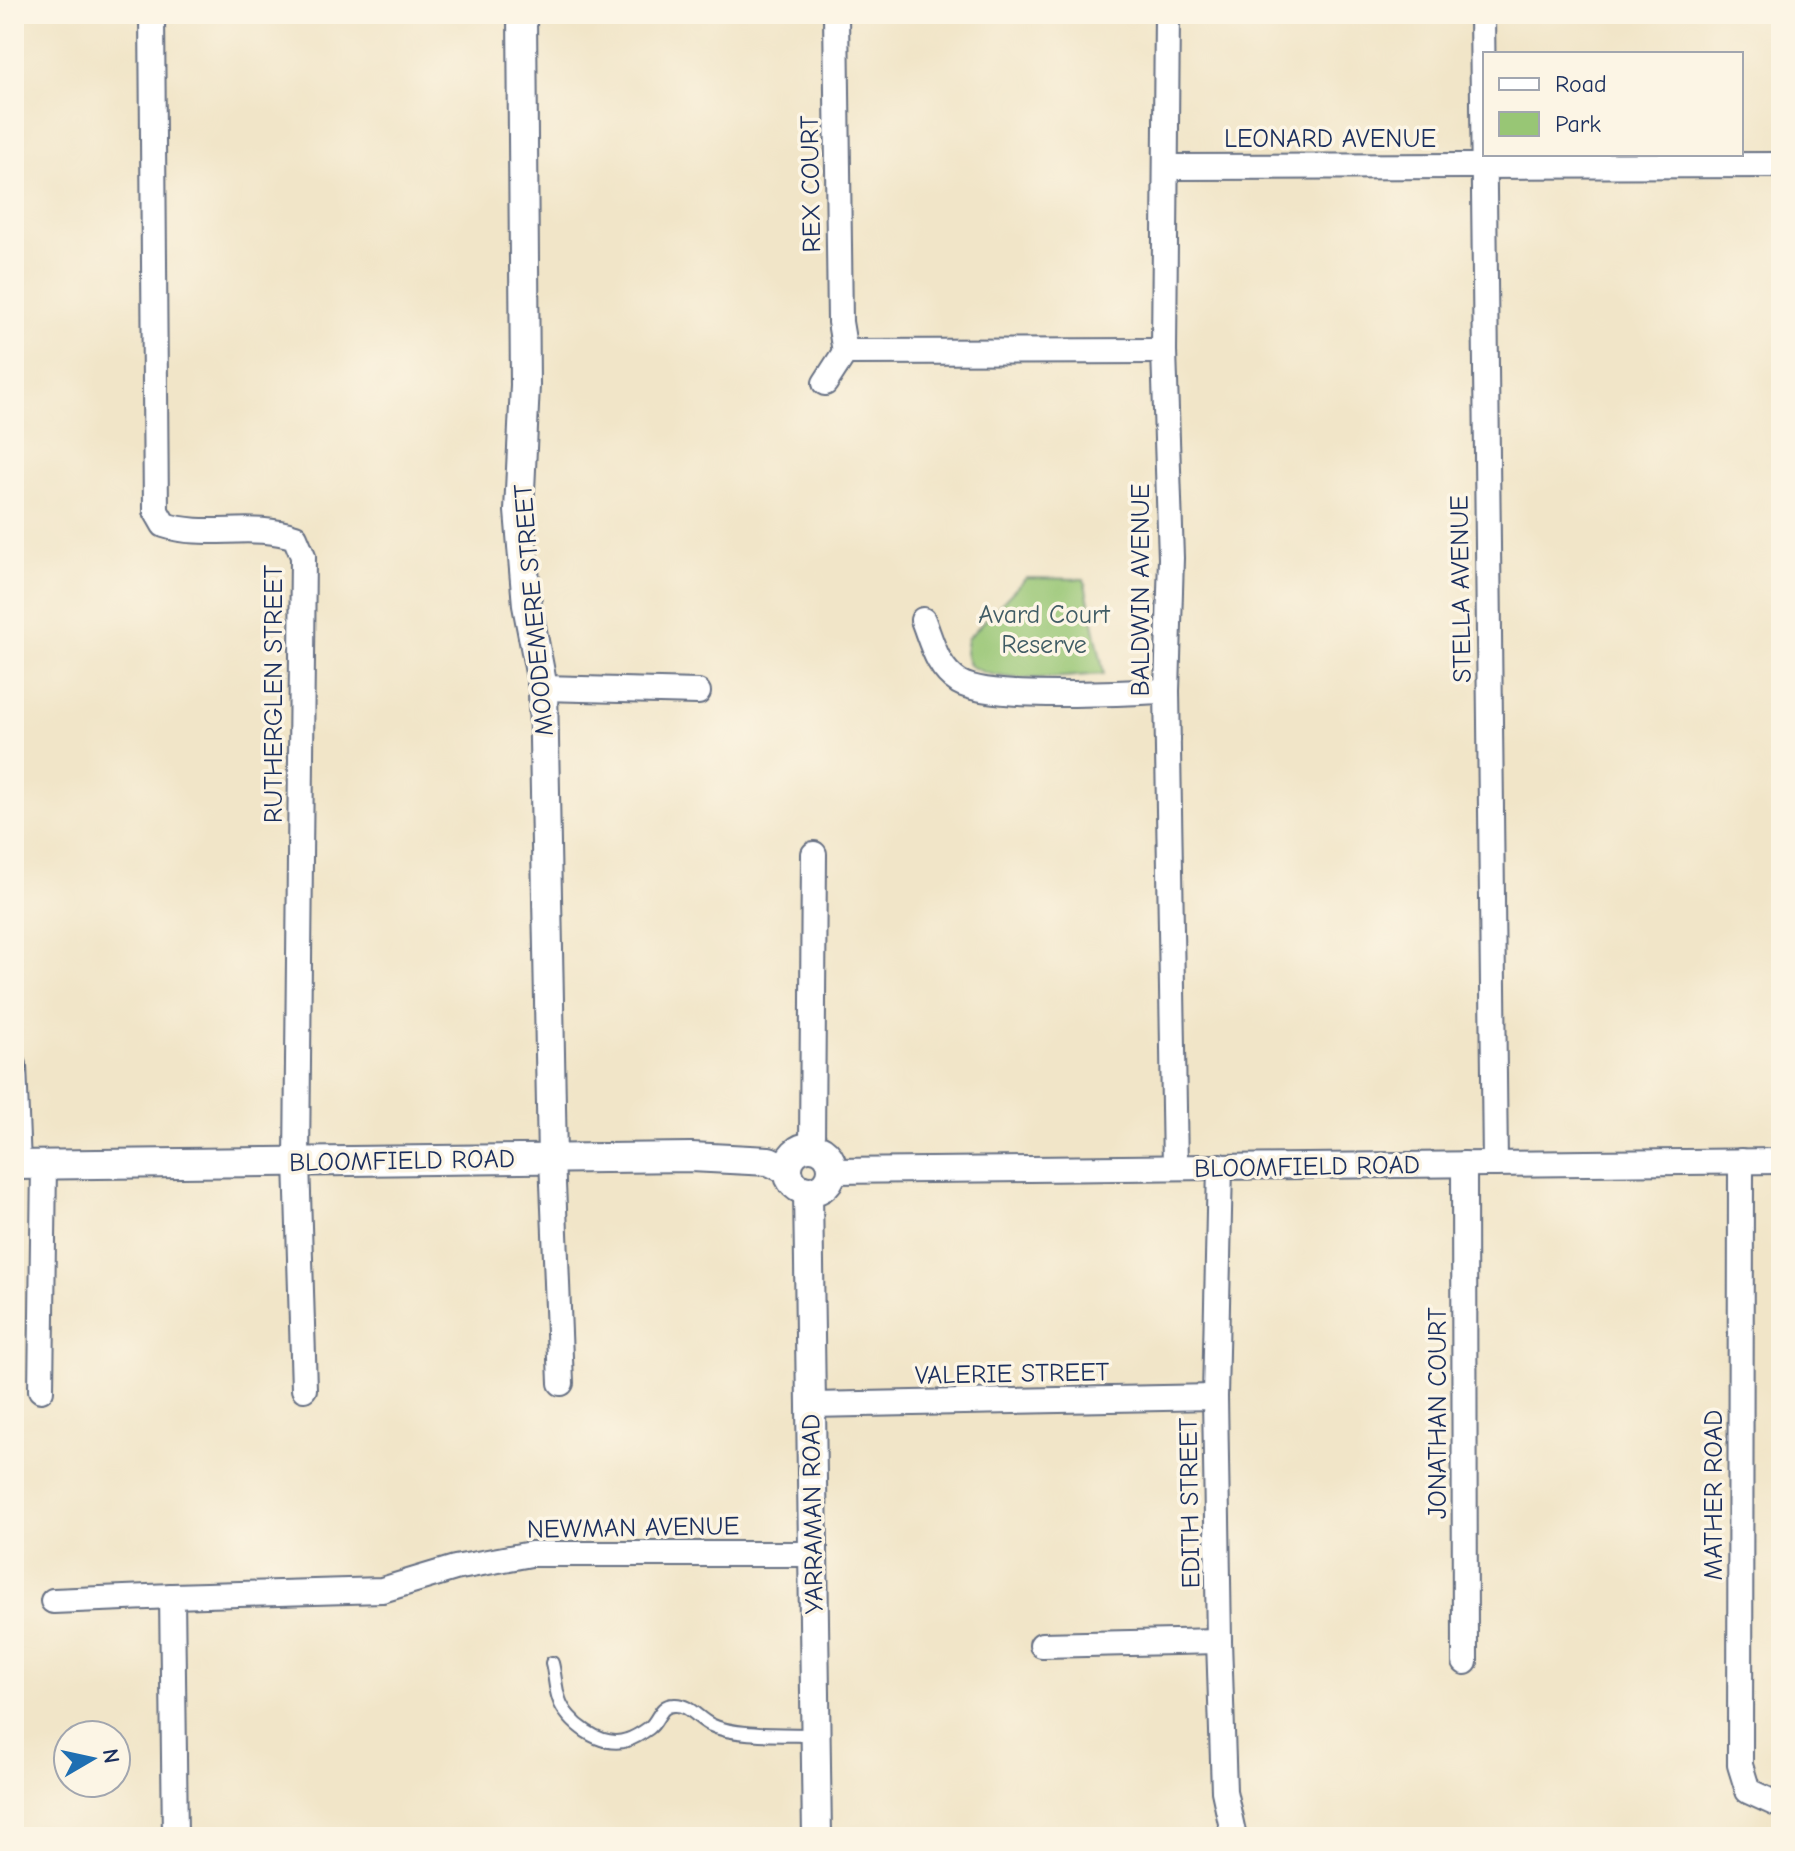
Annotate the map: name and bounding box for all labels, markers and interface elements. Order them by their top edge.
legend [1483,52,1743,156]
text: Road [1555,70,1607,98]
text: Park [1555,110,1601,138]
street label: REX COURT [795,115,827,253]
street label: LEONARD AVENUE [1224,124,1436,154]
street label: MOODEMERE STREET [508,482,560,737]
street label: BALDWIN AVENUE [1126,484,1156,696]
street label: STELLA AVENUE [1444,495,1478,683]
street label: RUTHERGLEN STREET [259,564,289,823]
park label: Avard Court Reserve [978,600,1111,660]
street label: BLOOMFIELD ROAD [289,1144,515,1178]
street label: BLOOMFIELD ROAD [1194,1150,1420,1184]
street label: JONATHAN COURT [1423,1307,1453,1519]
street label: VALERIE STREET [915,1357,1110,1391]
street label: MATHER ROAD [1699,1410,1729,1580]
street label: YARRAMAN ROAD [796,1413,830,1615]
street label: EDITH STREET [1174,1417,1206,1589]
street label: NEWMAN AVENUE [527,1511,739,1545]
north arrow [52,1719,132,1799]
text: N [97,1747,125,1765]

